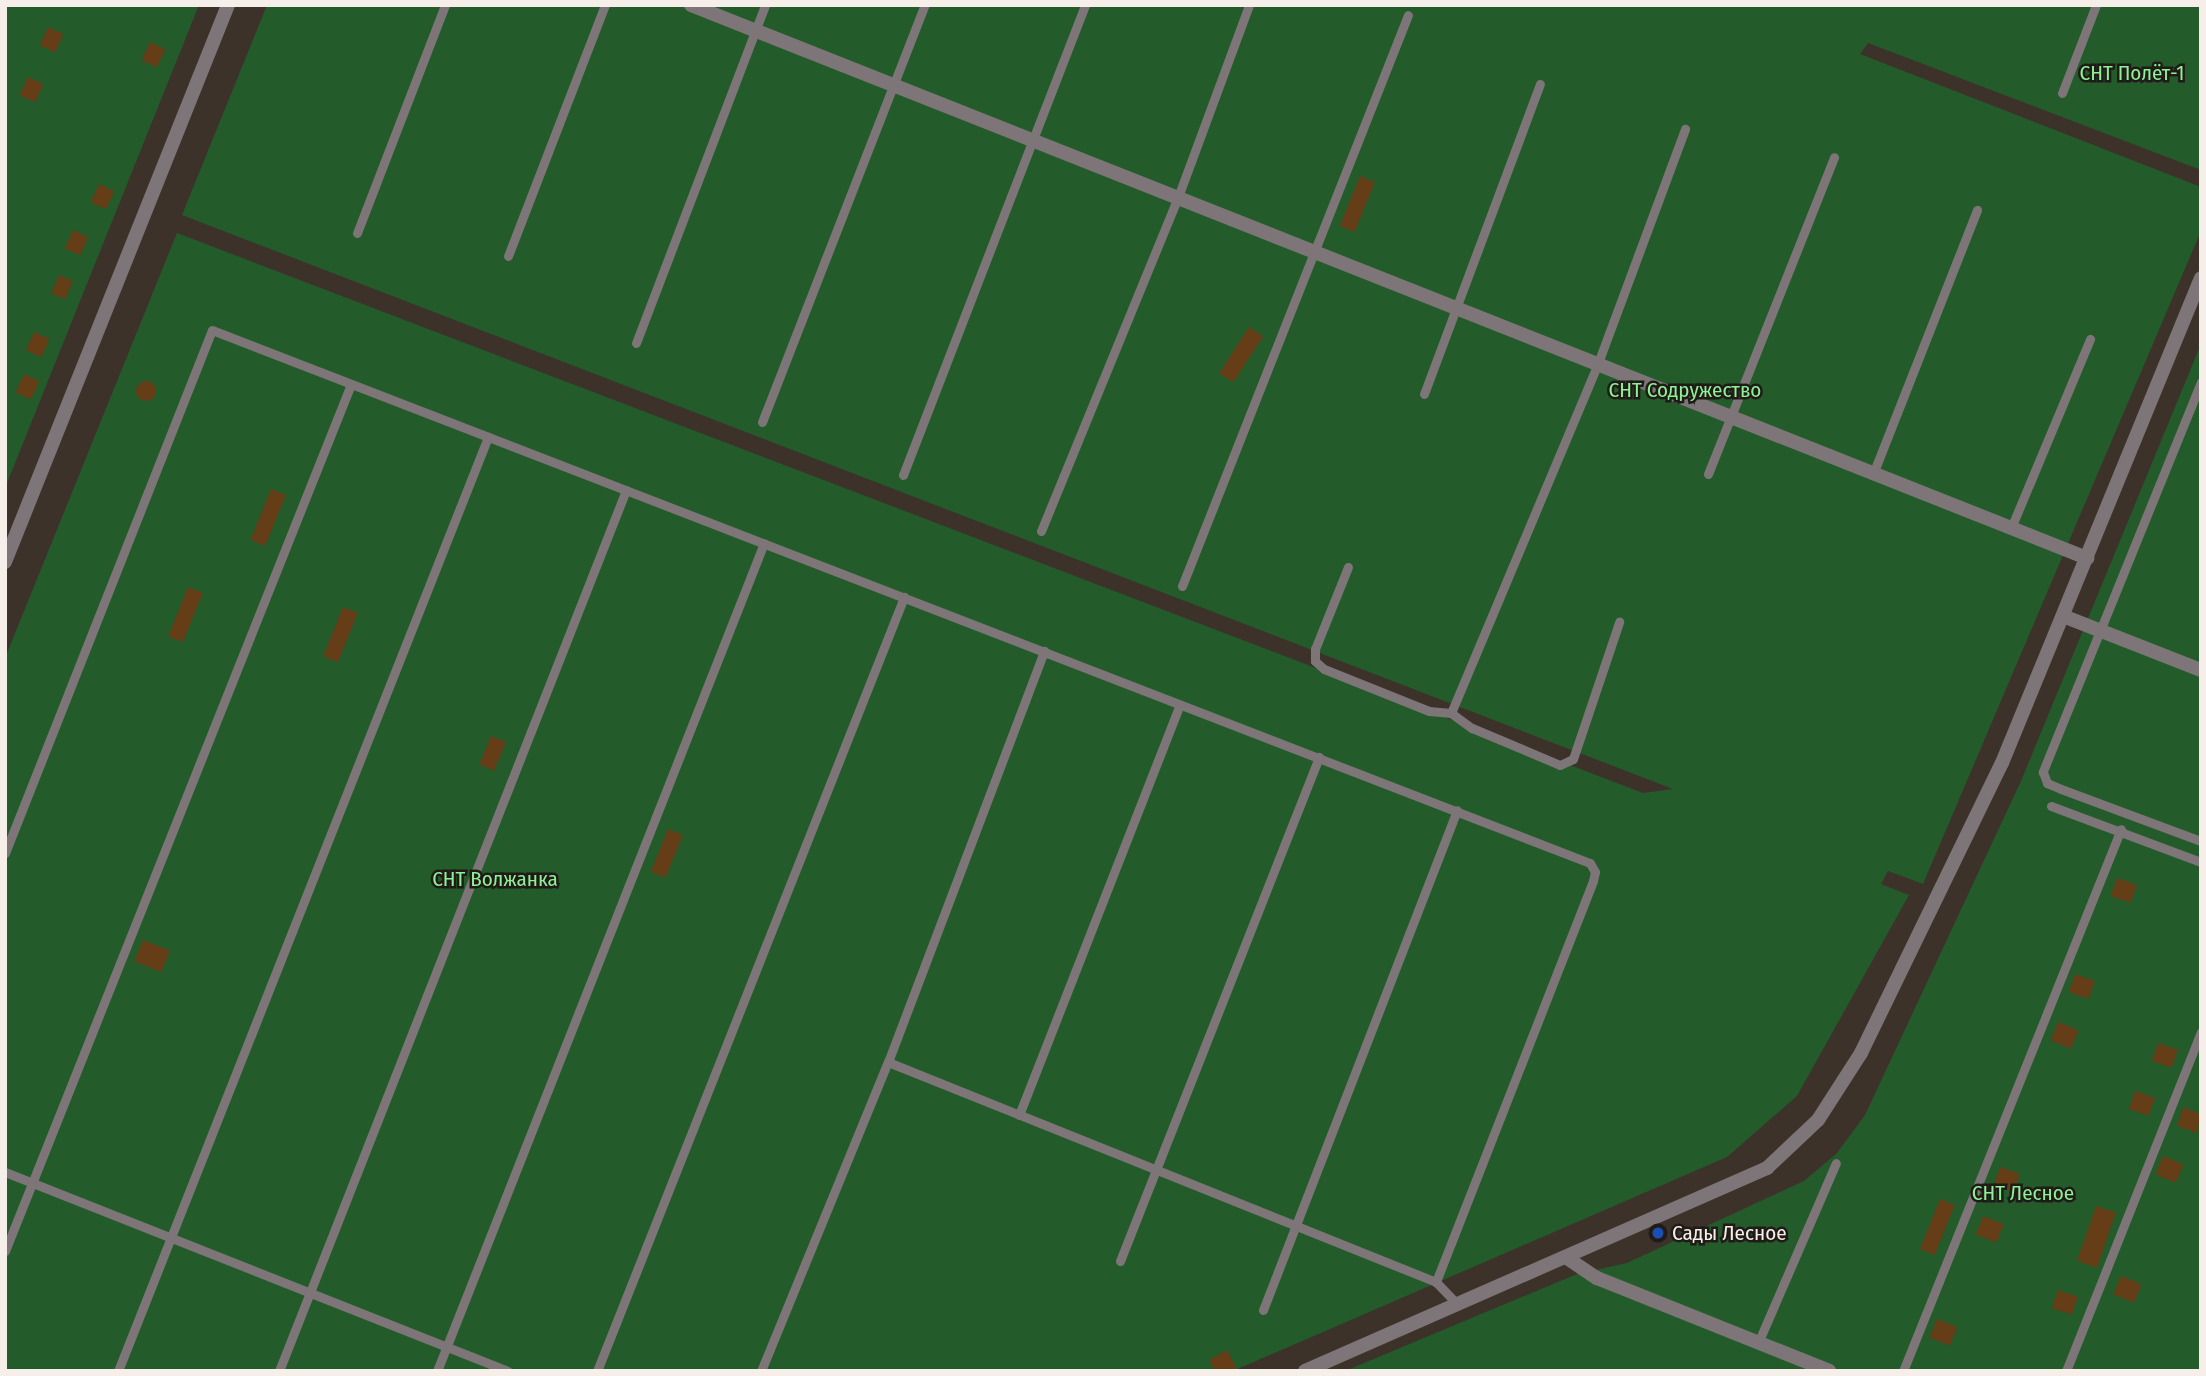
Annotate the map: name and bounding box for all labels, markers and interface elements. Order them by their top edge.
park label: СНТ Полёт-1 [2080,60,2184,86]
park label: СНТ Содружество [1609,377,1761,403]
park label: СНТ Волжанка [432,866,558,892]
park label: СНТ Лесное [1972,1180,2074,1206]
place label: Сады Лесное [1672,1220,1787,1246]
marker: Сады Лесное [1650,1225,1666,1241]

